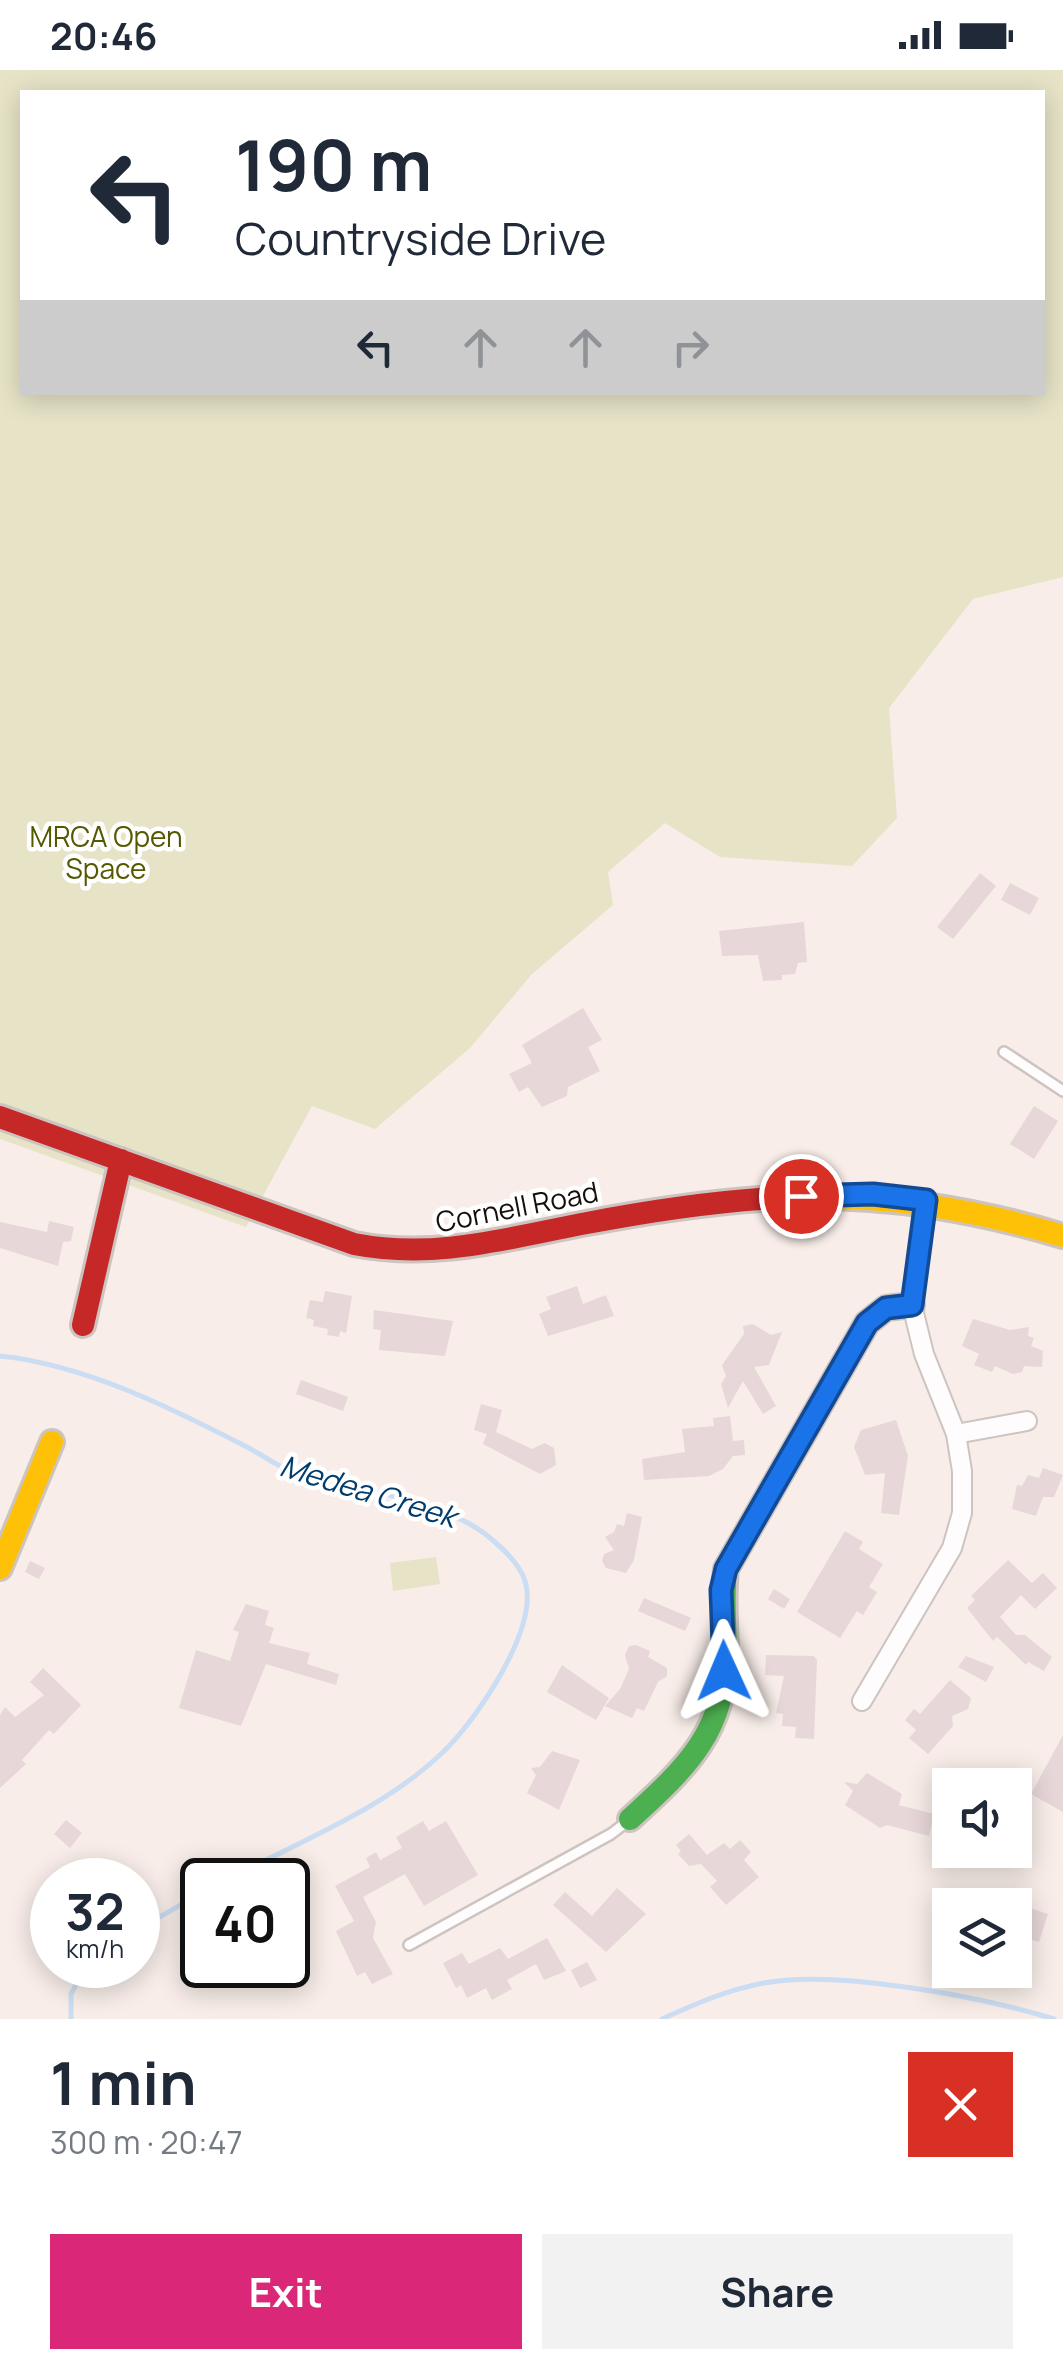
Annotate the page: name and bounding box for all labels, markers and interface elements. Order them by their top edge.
text: 20:46 [50,9,157,61]
text: 190 m [235,116,432,212]
icon: left [70,130,200,260]
text: Countryside Drive [235,207,606,269]
icon: left [348,320,403,375]
icon: ahead [453,320,508,375]
icon: ahead [558,320,613,375]
icon: right [663,320,718,375]
park label: MRCA Open Space [29,817,183,887]
pin [759,1154,844,1239]
icon: arrive [774,1169,829,1224]
street label: Cornell Road [432,1172,601,1240]
water label: Medea Creek [275,1444,466,1538]
position arrow [672,1619,776,1723]
map controls [932,1768,1032,1988]
button: sound [932,1768,1032,1868]
speed limit sign: 40 [180,1858,310,1988]
text: 32 [66,1877,124,1945]
button: layers [932,1888,1032,1988]
text: km/h [66,1931,124,1966]
text: 1 min [50,2041,197,2123]
button: close [908,2052,1013,2157]
text: 300 m · 20:47 [50,2120,243,2164]
button: Exit [50,2234,522,2349]
button: Share [542,2234,1013,2349]

